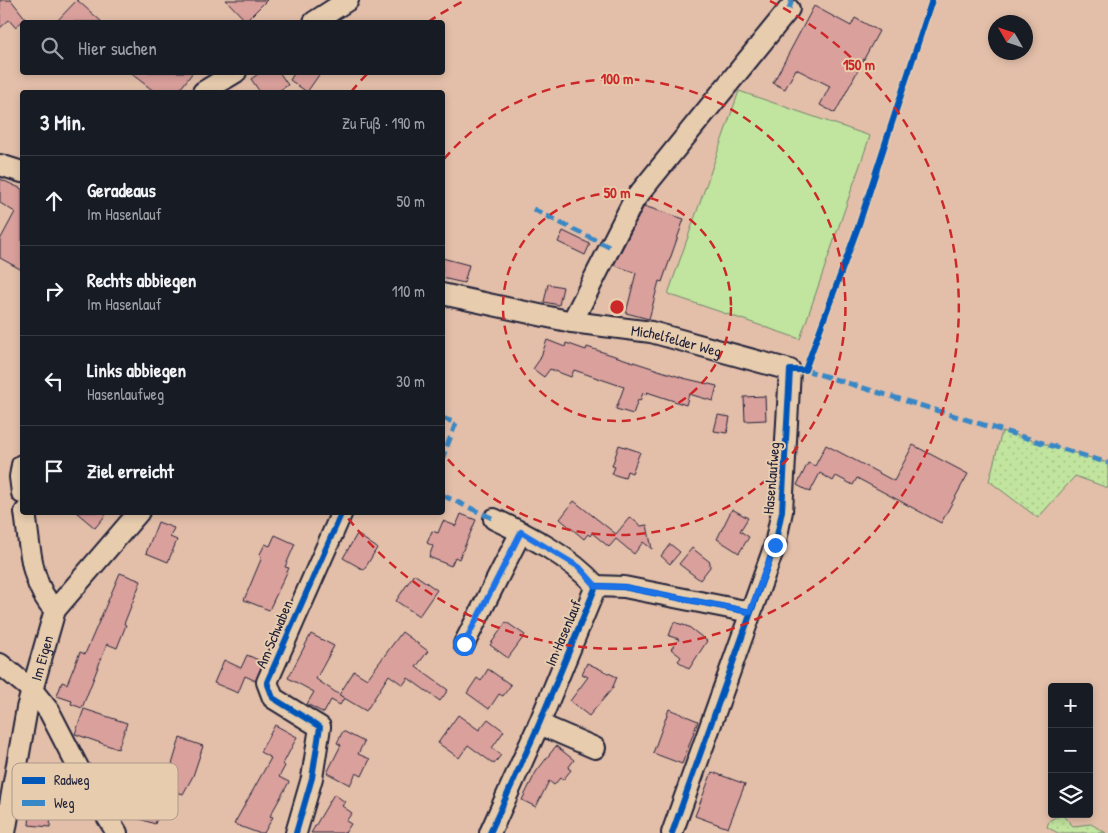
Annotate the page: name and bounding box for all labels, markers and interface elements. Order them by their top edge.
north arrow [988,15,1033,60]
search box [20,20,445,75]
icon: search [38,34,66,62]
text: Hier suchen [78,35,157,61]
text: 150 m [843,54,875,75]
text: 100 m [601,68,633,89]
text: 3 Min. [40,108,85,137]
text: Zu Fuß · 190 m [342,112,425,134]
text: Geradeaus [87,177,156,203]
text: 50 m [604,182,630,203]
icon: ahead [40,187,68,215]
text: 50 m [397,190,425,212]
text: Im Hasenlauf [87,203,162,225]
text: Rechts abbiegen [87,267,196,293]
icon: right [40,277,68,305]
text: 110 m [392,280,425,302]
text: Im Hasenlauf [87,293,162,315]
centre of rings [608,298,626,316]
street label: Michelfelder Weg [630,319,724,361]
text: Links abbiegen [87,357,186,383]
icon: left [40,367,68,395]
text: 30 m [396,370,425,392]
text: Hasenlaufweg [87,383,164,405]
street label: Hasenlaufweg [757,441,785,515]
icon: arrive [40,457,68,485]
text: Ziel erreicht [87,458,174,484]
route end [764,534,787,557]
street label: Im Hasenlauf [540,596,587,669]
street label: Am Schwaben [250,597,298,671]
street label: Im Eigen [25,632,58,683]
route start [453,633,476,656]
map controls [1048,683,1093,818]
button: + [1048,683,1093,728]
button: − [1048,728,1093,773]
legend [12,763,178,820]
text: Radweg [54,770,90,790]
button: layers [1048,773,1093,818]
text: Weg [54,793,74,813]

